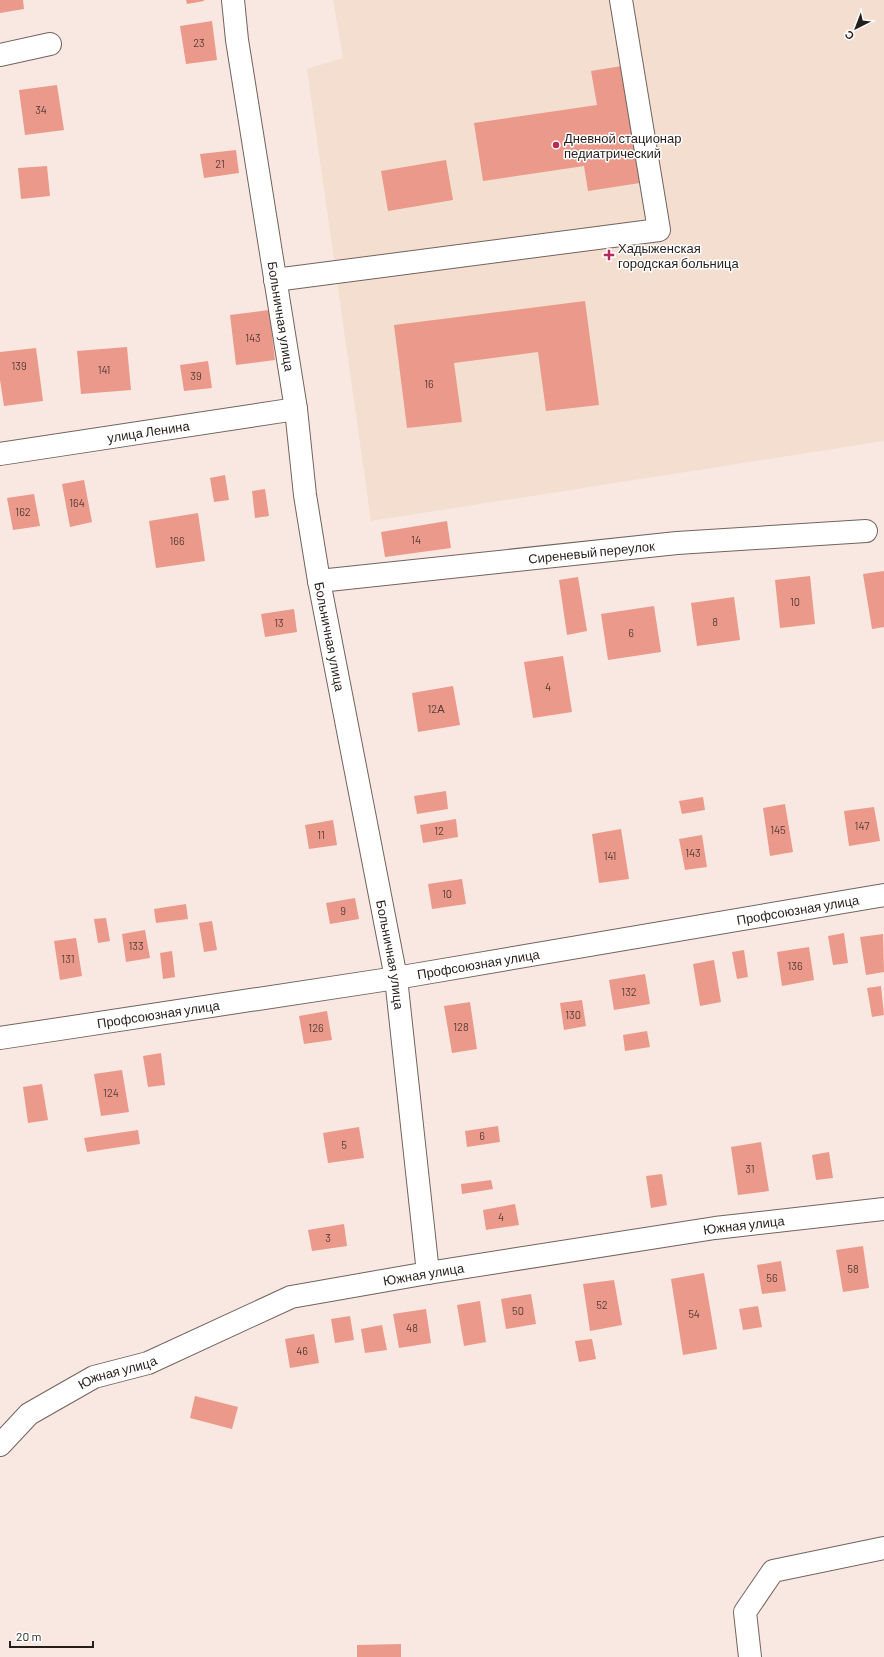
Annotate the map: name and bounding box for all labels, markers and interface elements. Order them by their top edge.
north arrow [836,8,876,48]
text: С [842,28,856,43]
house number: 23 [193,36,205,49]
house number: 34 [35,103,47,116]
place label: Дневной стационар педиатрический [564,130,682,161]
marker: Дневной стационар педиатрический [551,140,561,150]
house number: 21 [215,157,225,170]
place label: Хадыженская городская больница [618,240,739,271]
marker: Хадыженская городская больница [603,249,615,261]
street label: Больничная улица [265,260,298,373]
house number: 143 [245,331,261,344]
house number: 139 [11,359,27,372]
house number: 141 [98,363,110,376]
house number: 39 [190,369,202,382]
house number: 16 [424,377,434,390]
street label: улица Ленина [106,417,191,446]
house number: 164 [69,496,85,509]
house number: 162 [15,505,31,518]
house number: 14 [411,533,421,546]
house number: 166 [169,534,185,547]
street label: Сиреневый переулок [527,537,656,567]
street label: Больничная улица [311,581,348,693]
house number: 10 [790,595,800,608]
house number: 8 [712,615,718,628]
house number: 13 [274,616,284,629]
house number: 6 [628,626,634,639]
house number: 4 [545,680,551,693]
house number: 12А [427,702,445,715]
house number: 147 [855,819,869,832]
house number: 145 [770,823,786,836]
house number: 12 [434,824,444,837]
house number: 11 [317,828,325,841]
house number: 143 [685,846,701,859]
house number: 141 [604,849,616,862]
house number: 10 [442,887,452,900]
street label: Профсоюзная улица [735,891,861,928]
street label: Больничная улица [373,899,407,1011]
house number: 9 [340,904,346,917]
house number: 133 [128,939,144,952]
street label: Профсоюзная улица [416,946,542,982]
house number: 131 [61,952,75,965]
house number: 136 [787,959,803,972]
house number: 132 [621,985,637,998]
street label: Профсоюзная улица [96,997,221,1031]
house number: 130 [565,1008,581,1021]
house number: 128 [453,1020,469,1033]
house number: 126 [308,1021,324,1034]
house number: 124 [103,1086,119,1099]
house number: 6 [479,1129,485,1142]
house number: 5 [341,1138,347,1151]
house number: 31 [745,1162,755,1175]
house number: 4 [498,1210,504,1223]
street label: Южная улица [702,1212,786,1238]
house number: 3 [325,1231,331,1244]
street label: Южная улица [382,1259,466,1289]
house number: 58 [847,1262,859,1275]
house number: 56 [766,1271,778,1284]
house number: 52 [596,1298,608,1311]
house number: 50 [512,1304,524,1317]
house number: 54 [688,1307,700,1320]
house number: 48 [406,1321,418,1334]
house number: 46 [296,1344,308,1357]
street label: Южная улица [75,1352,160,1392]
scale bar [10,1623,93,1649]
text: 20 m [16,1629,42,1643]

